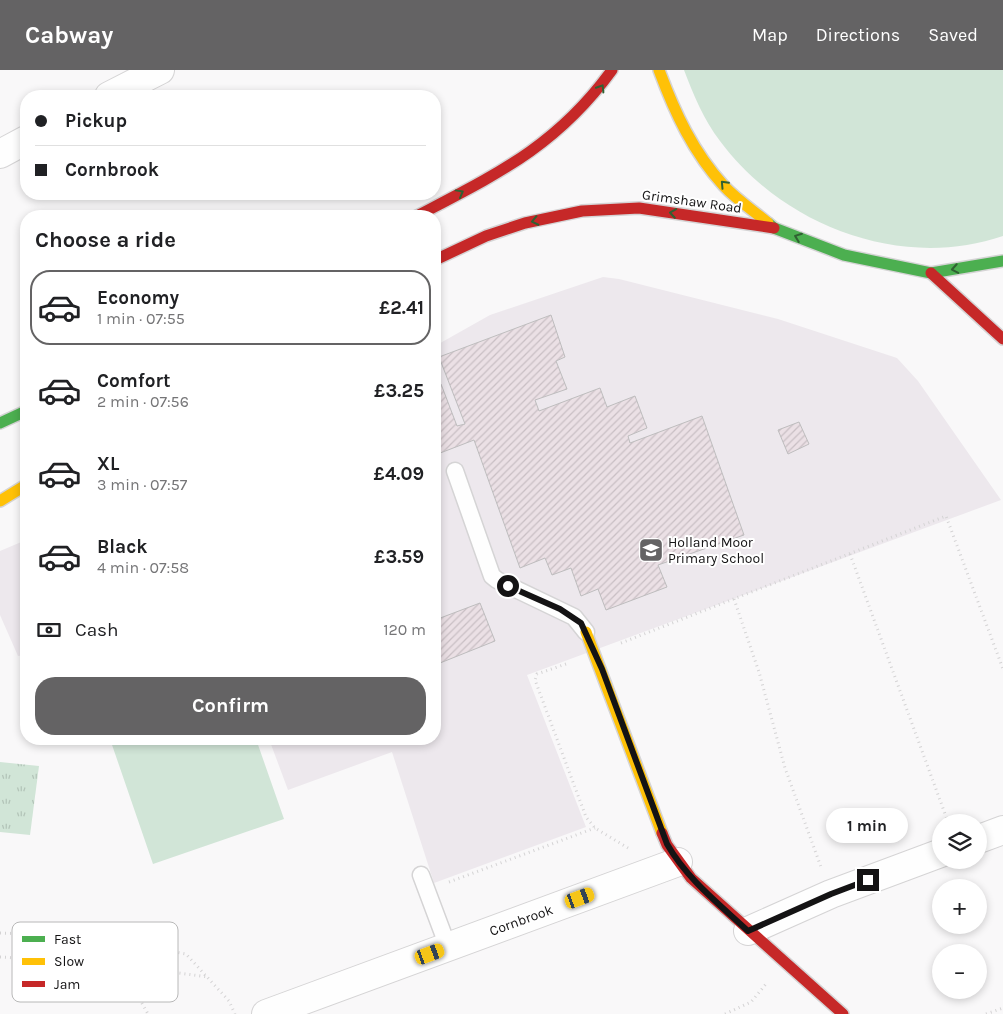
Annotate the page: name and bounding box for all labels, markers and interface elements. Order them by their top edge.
text: Cabway [25,21,113,49]
text: Map [752,24,788,46]
text: Directions [816,24,900,46]
text: Saved [928,24,978,46]
one-way arrow [594,84,604,93]
text: Pickup [65,110,127,132]
text: Cornbrook [65,159,159,181]
one-way arrow [721,181,730,190]
street label: Grimshaw Road [641,186,743,217]
one-way arrow [454,189,463,199]
one-way arrow [669,208,677,219]
one-way arrow [530,215,539,226]
text: Choose a ride [35,227,176,253]
one-way arrow [794,233,803,244]
one-way arrow [951,264,959,274]
icon: car [37,285,82,330]
text: Economy [97,287,179,309]
text: £2.41 [379,297,424,319]
text: 1 min · 07:55 [97,309,185,328]
icon: car [37,368,82,413]
text: Comfort [97,370,171,392]
text: £3.25 [374,380,424,402]
text: 2 min · 07:56 [97,392,189,411]
icon: car [37,451,82,496]
text: XL [97,453,119,475]
text: £4.09 [374,463,424,485]
text: 3 min · 07:57 [97,475,187,494]
icon: car [37,534,82,579]
place label: Holland Moor Primary School [668,534,764,567]
text: Black [97,536,148,558]
school or university icon: Holland Moor Primary School [638,537,664,563]
text: £3.59 [374,546,424,568]
text: 4 min · 07:58 [97,558,189,577]
route start [497,575,519,597]
icon: cash [35,616,63,644]
text: Cash [75,619,119,641]
text: 120 m [383,620,426,639]
button: Confirm [35,677,426,735]
callout: 1 min [827,808,909,842]
map controls [932,814,987,999]
button: layers [932,814,987,869]
text: 1 min [847,816,887,835]
route end [857,869,879,891]
button: + [932,879,987,934]
car [563,886,596,910]
street label: Cornbrook [487,901,555,940]
legend [12,922,178,1002]
text: Fast [54,931,81,948]
car [413,942,446,966]
button: − [932,944,987,999]
text: Slow [54,953,84,970]
text: Jam [54,976,80,993]

